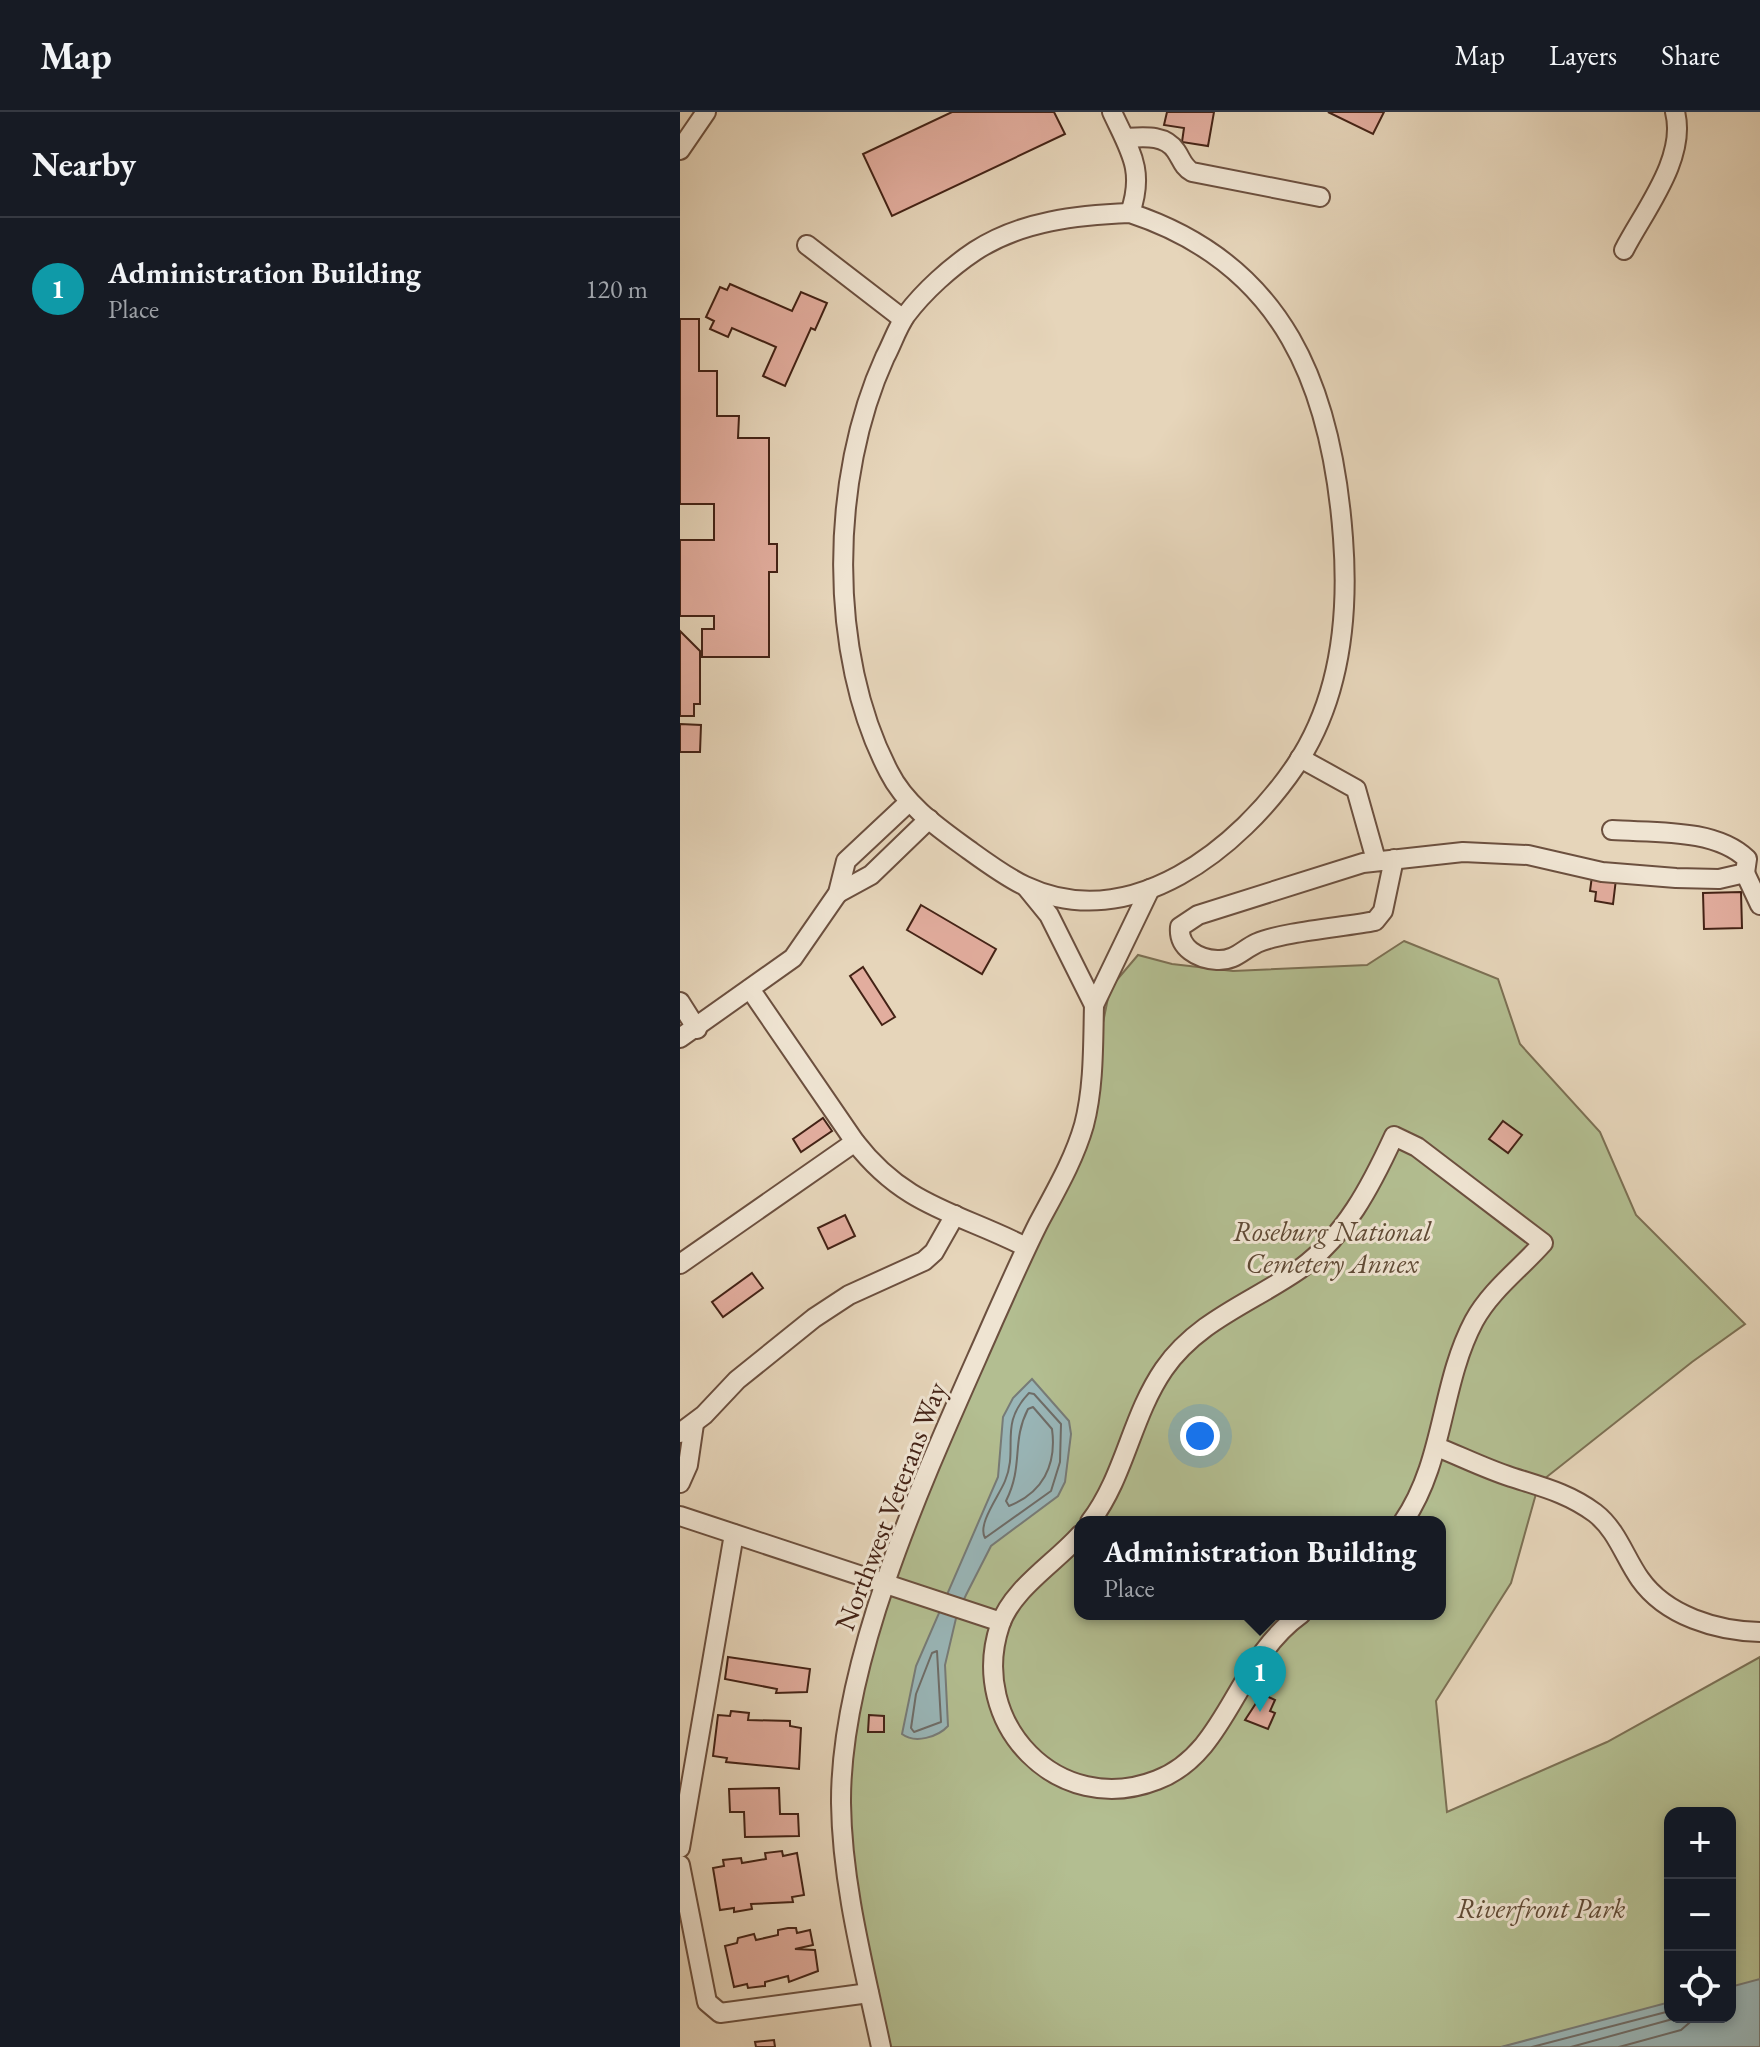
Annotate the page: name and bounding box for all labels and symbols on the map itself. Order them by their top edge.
park label: Roseburg National Cemetery Annex [1233,1213,1432,1281]
street label: Northwest Veterans Way [826,1376,954,1635]
your location [1180,1416,1220,1456]
pin: 1 [1234,1646,1286,1712]
park label: Riverfront Park [1456,1890,1626,1926]

